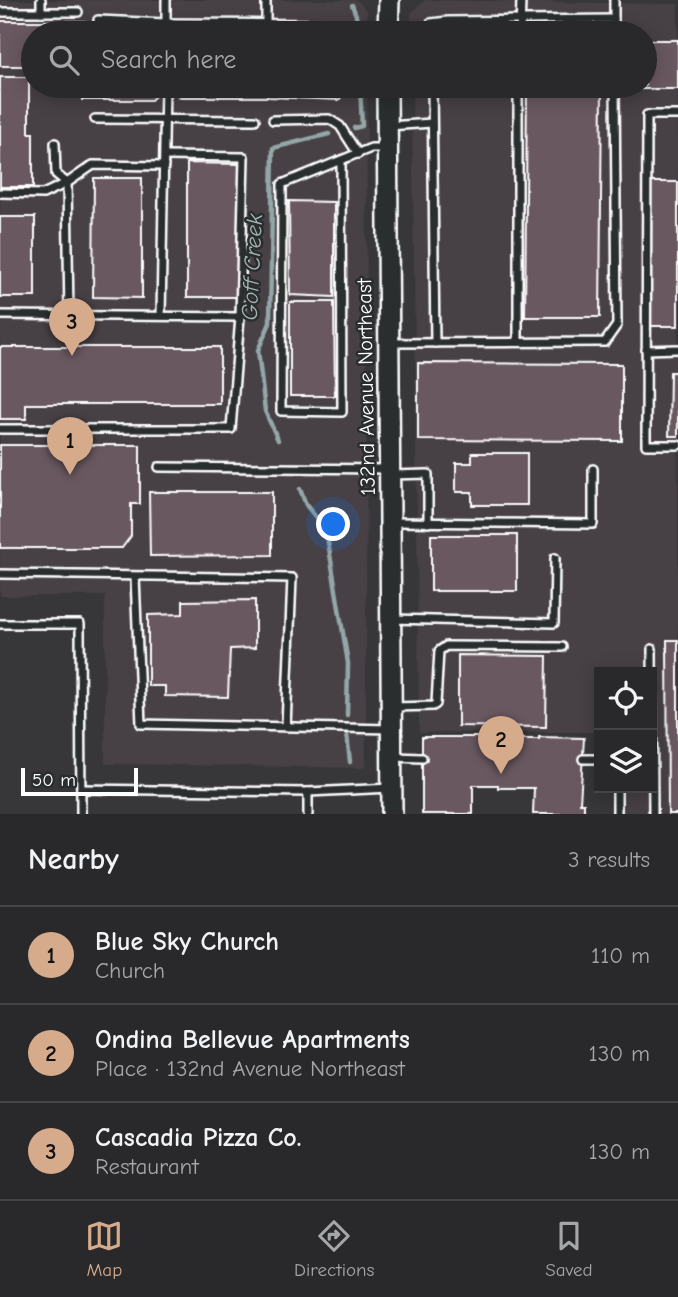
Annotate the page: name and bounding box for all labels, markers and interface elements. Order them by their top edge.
search box [21,21,657,98]
icon: search [45,41,83,79]
text: Search here [101,45,236,75]
water label: Goff Creek [236,212,268,321]
street label: 132nd Avenue Northeast [352,277,380,496]
pin: 3 [49,298,95,356]
pin: 1 [47,417,93,475]
your location [316,507,350,541]
map controls [594,667,657,793]
button: locate [594,667,657,730]
pin: 2 [478,716,524,774]
button: layers [594,730,657,793]
scale bar [21,765,138,797]
text: 50 m [32,769,76,791]
text: Nearby [28,842,119,877]
text: 3 results [568,846,650,873]
text: Blue Sky Church [95,927,279,957]
text: 1 [46,942,56,969]
text: 110 m [591,942,650,969]
text: Church [95,957,165,984]
text: Ondina Bellevue Apartments [95,1025,410,1055]
text: 2 [45,1040,57,1067]
text: 130 m [589,1040,650,1067]
text: Place · 132nd Avenue Northeast [95,1055,405,1082]
text: Cascadia Pizza Co. [95,1123,301,1153]
text: 3 [45,1138,57,1165]
text: 130 m [589,1138,650,1165]
text: Restaurant [95,1153,199,1180]
tab: Map [85,1217,123,1281]
tab: Directions [294,1217,374,1281]
tab: Saved [545,1217,593,1281]

